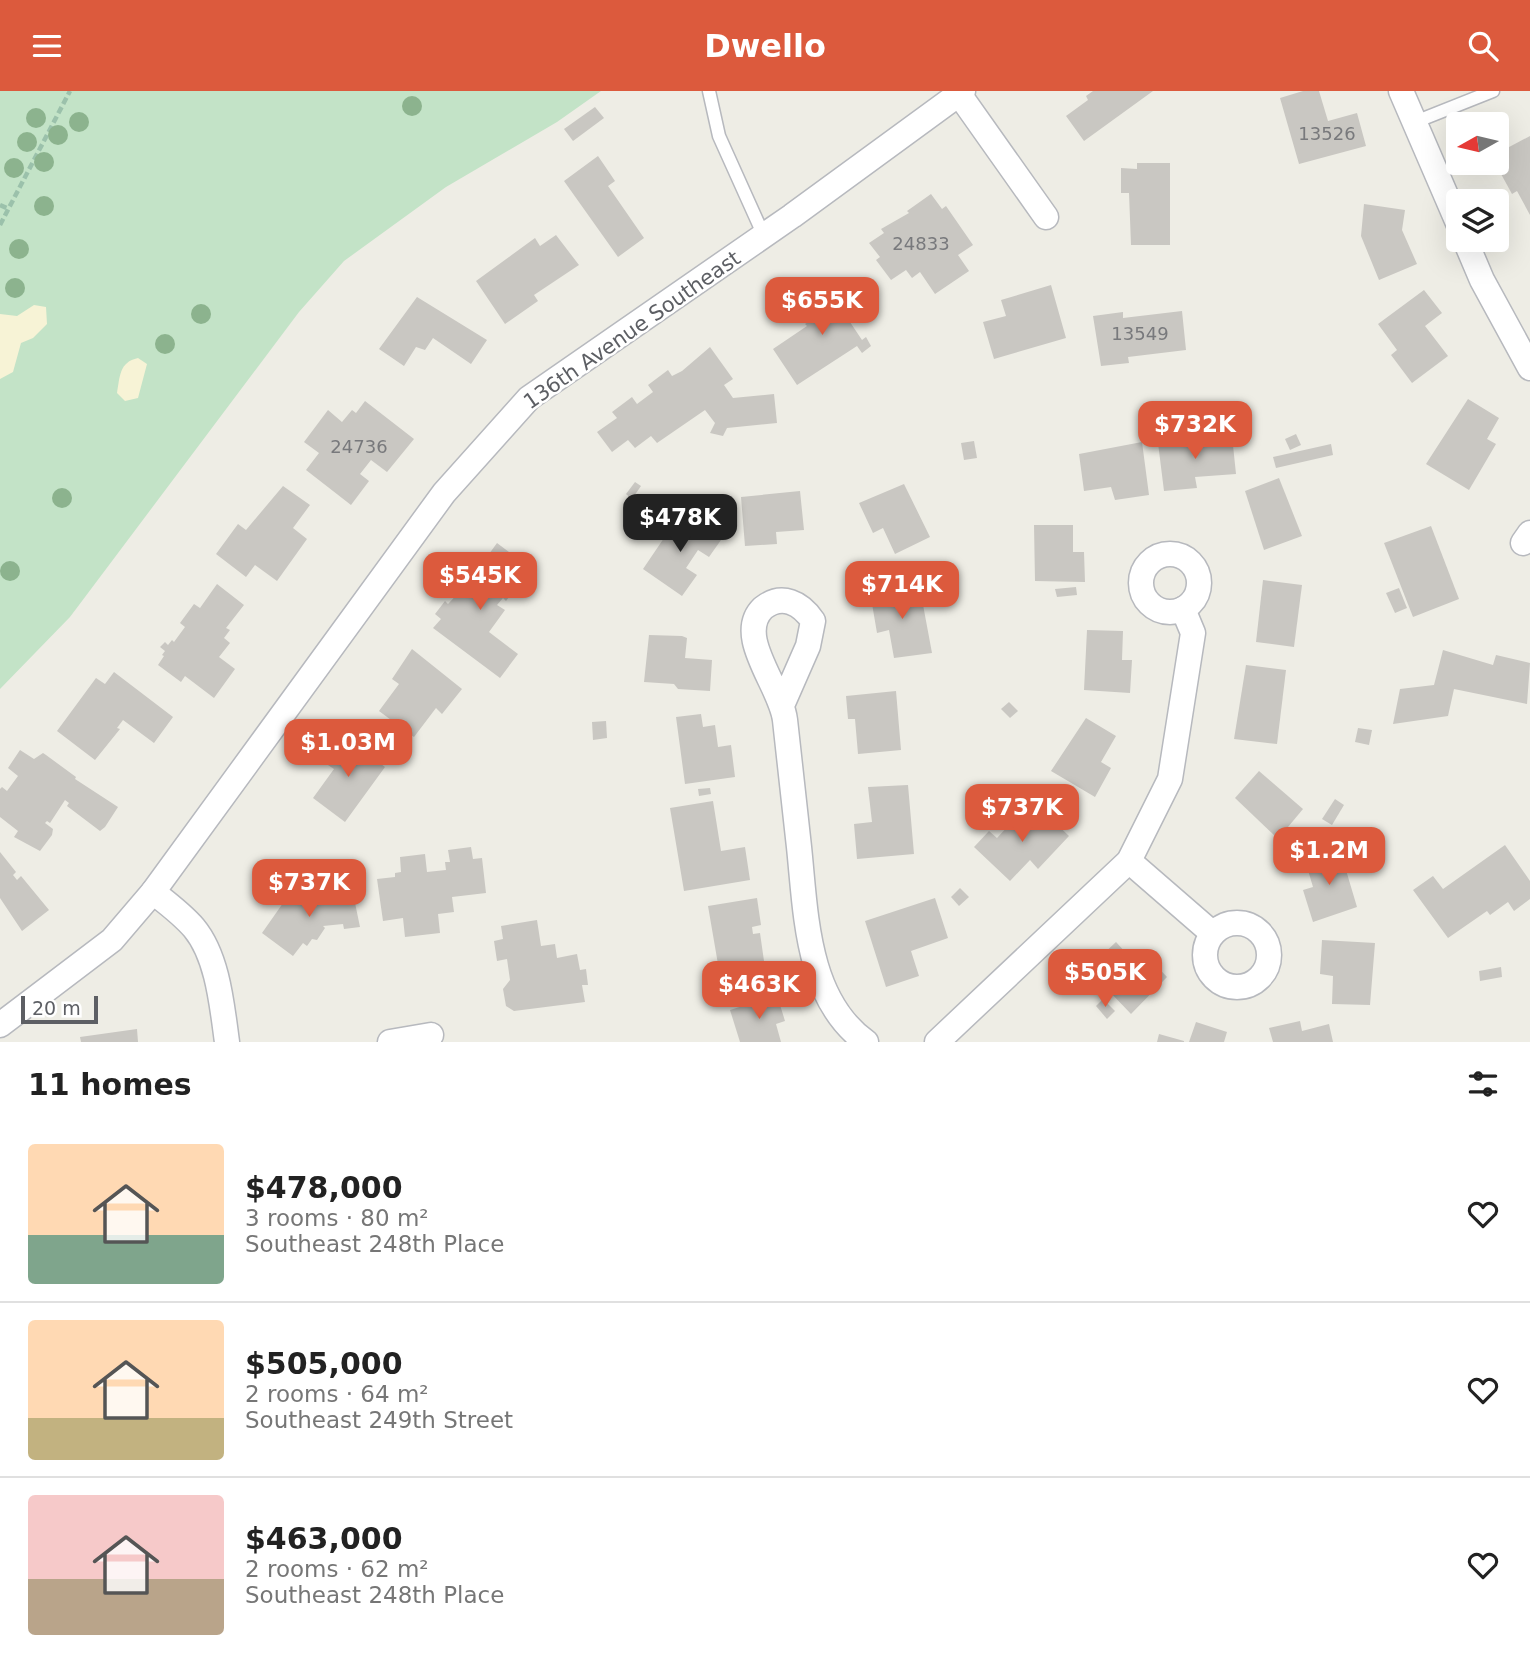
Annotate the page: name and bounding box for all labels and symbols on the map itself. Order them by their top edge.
north arrow [1446,112,1508,175]
house number: 13526 [1298,123,1356,144]
house number: 24833 [892,233,950,254]
street label: 136th Avenue Southeast [519,246,745,414]
pin: $655K [773,278,871,337]
house number: 13549 [1111,323,1169,344]
pin: $732K [1146,401,1244,461]
house number: 24736 [330,436,388,457]
pin: $478K [631,495,729,554]
pin: $545K [431,553,529,612]
pin: $714K [853,561,951,621]
pin: $1.03M [291,719,405,779]
pin: $737K [973,785,1071,844]
pin: $1.2M [1280,827,1378,887]
pin: $737K [260,859,358,919]
pin: $505K [1056,949,1154,1009]
pin: $463K [710,961,808,1021]
scale bar [21,993,98,1025]

